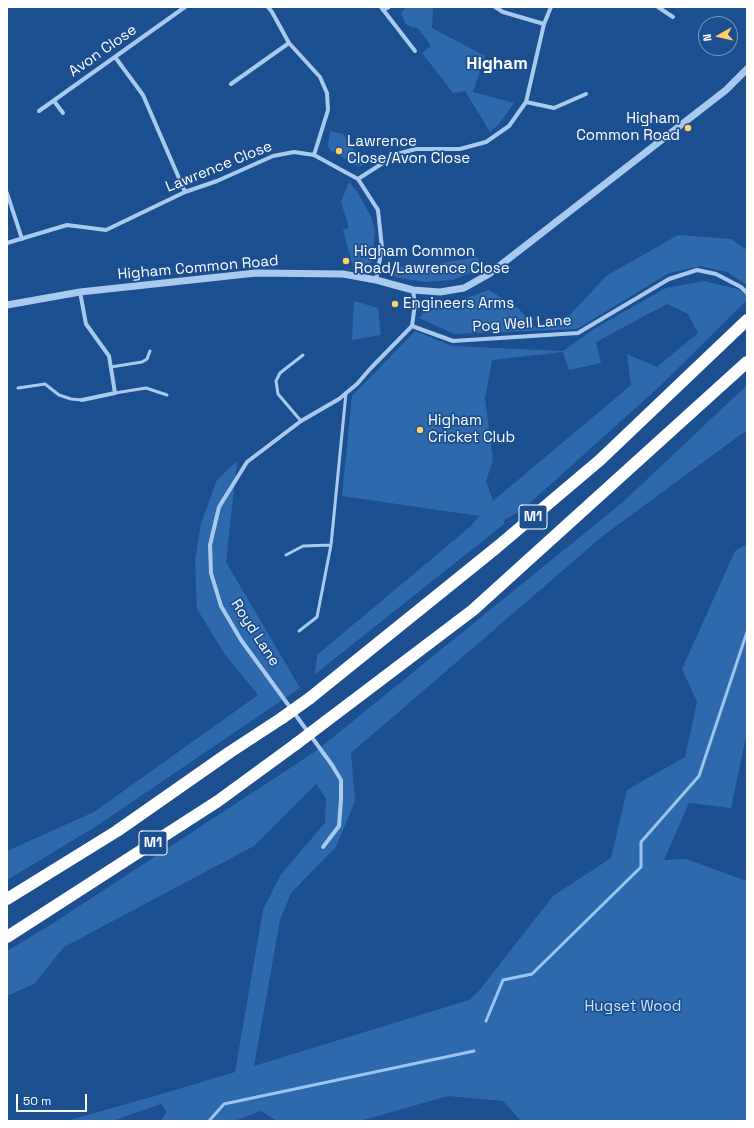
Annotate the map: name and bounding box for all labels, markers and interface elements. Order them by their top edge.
north arrow [698,16,738,56]
street label: Avon Close [66,21,140,81]
text: N [700,33,715,42]
district label: Higham [466,54,528,74]
place label: Higham Common Road [576,110,680,145]
marker: Higham Common Road [683,123,693,133]
place label: Lawrence Close/Avon Close [347,133,470,168]
street label: Lawrence Close [163,137,275,197]
marker: Lawrence Close/Avon Close [334,146,344,156]
place label: Higham Common Road/Lawrence Close [354,243,510,278]
street label: Higham Common Road [117,252,279,284]
marker: Higham Common Road/Lawrence Close [341,256,351,266]
place label: Engineers Arms [403,295,514,313]
marker: Engineers Arms [390,299,400,309]
street label: Pog Well Lane [472,312,572,336]
place label: Higham Cricket Club [428,412,515,447]
marker: Higham Cricket Club [415,425,425,435]
road number: M1 [519,505,547,529]
street label: Royd Lane [227,596,283,670]
road number: M1 [139,831,167,855]
park label: Hugset Wood [584,998,682,1016]
scale bar [18,1086,89,1112]
text: 50 m [23,1093,51,1109]

